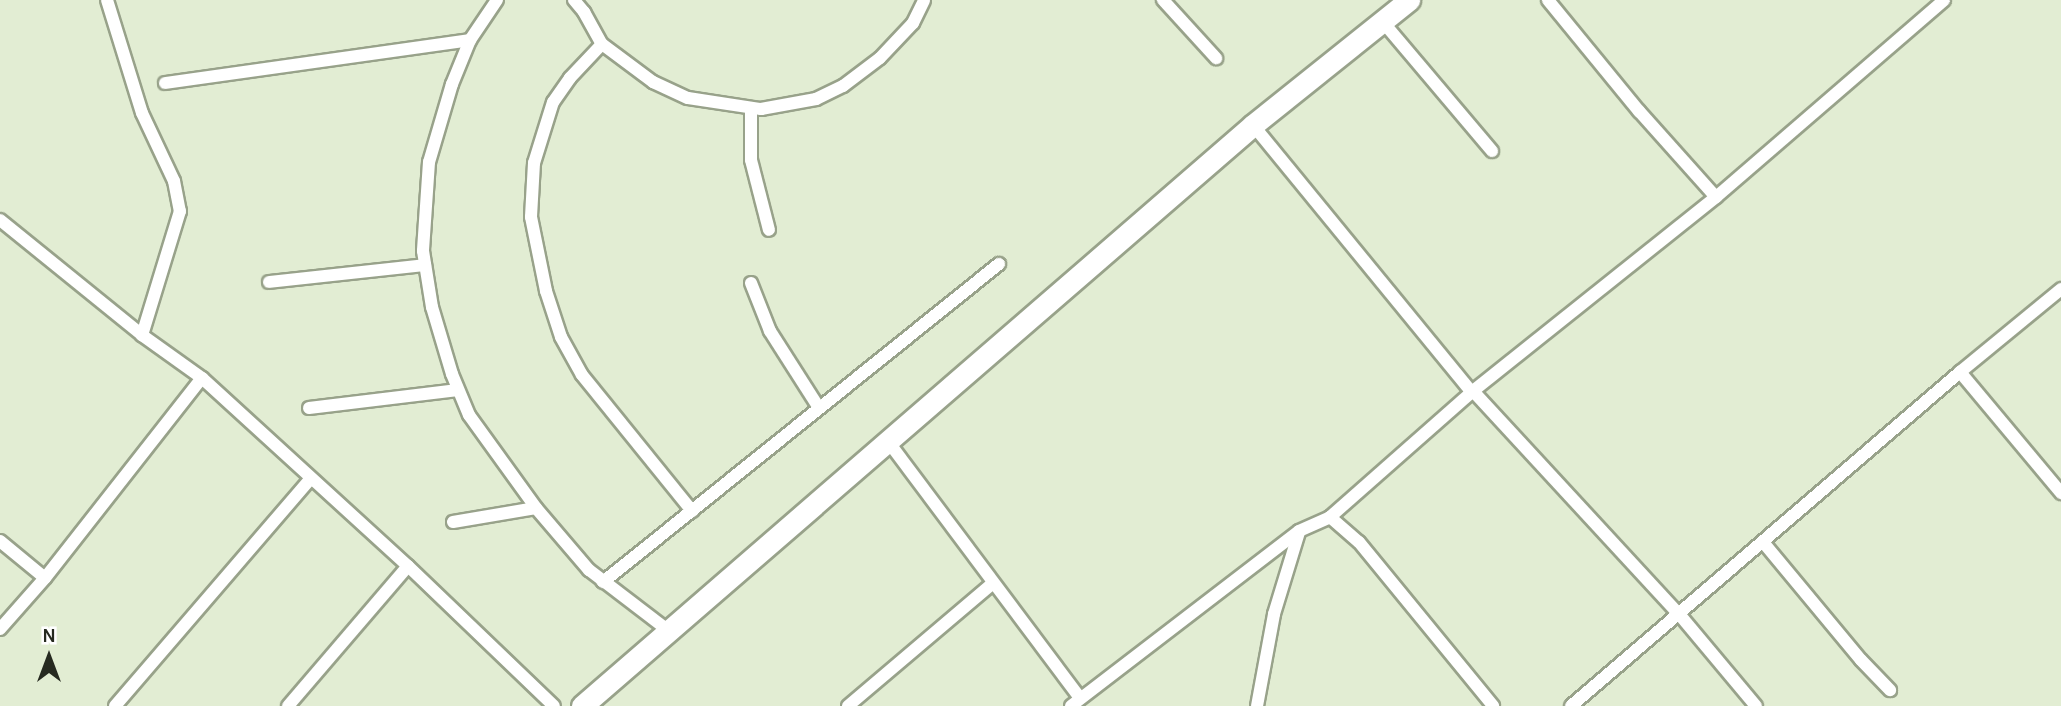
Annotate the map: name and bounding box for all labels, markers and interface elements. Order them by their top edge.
north arrow [14,622,84,692]
text: N [42,625,56,647]

